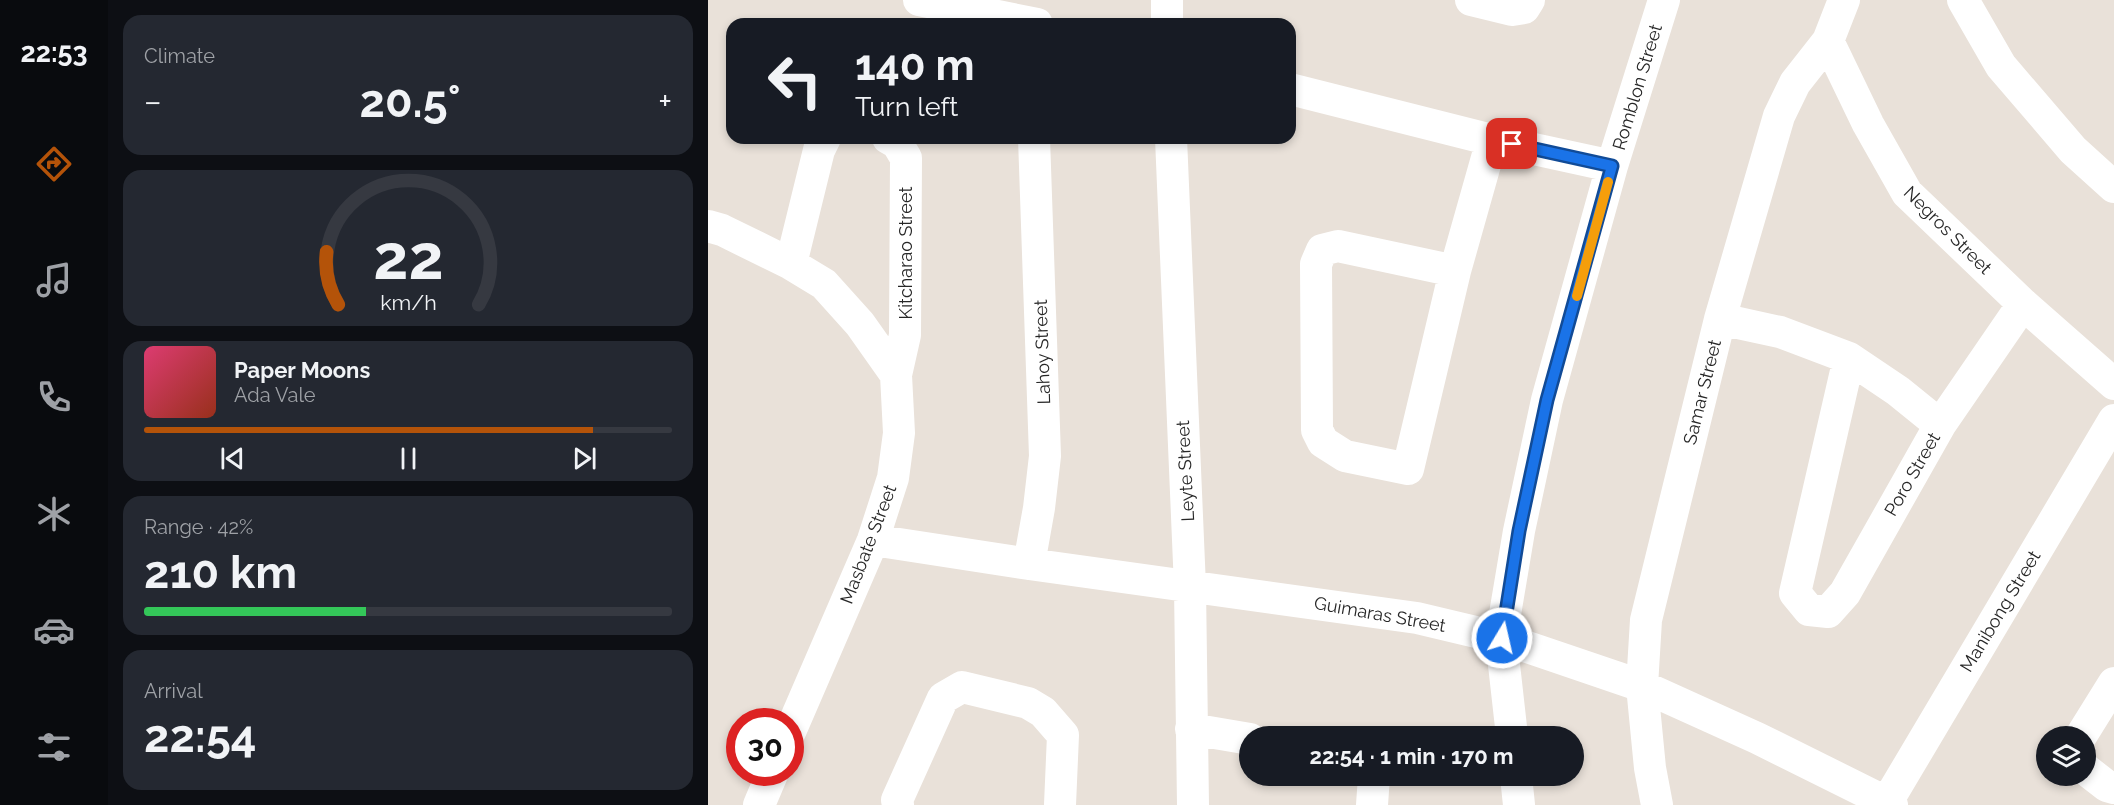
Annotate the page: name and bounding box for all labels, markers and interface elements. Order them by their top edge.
street label: Romblon Street [1608,22,1666,152]
text: 22:53 [20,37,88,68]
text: 140 m [855,41,975,90]
icon: left [756,42,834,120]
text: Climate [144,44,215,68]
text: 20.5° [360,75,460,128]
text: − [144,82,162,121]
text: + [658,82,672,121]
text: Turn left [855,91,958,122]
pin [1486,118,1537,169]
icon: arrive [1495,127,1528,160]
icon: directions [33,143,75,185]
street label: Negros Street [1900,182,1996,278]
street label: Kitcharao Street [895,187,916,319]
text: 22 [373,220,443,294]
icon: music [33,259,75,301]
text: km/h [380,290,436,315]
street label: Lahoy Street [1030,299,1054,405]
street label: Samar Street [1679,337,1725,447]
text: Paper Moons [234,357,370,383]
icon: phone [33,376,75,418]
text: Ada Vale [234,383,316,407]
street label: Leyte Street [1172,420,1198,522]
street label: Poro Street [1880,428,1944,520]
icon: previous [216,442,249,475]
icon: pause [392,442,425,475]
icon: next [568,442,601,475]
street label: Masbate Street [836,481,900,607]
icon: climate [33,493,75,535]
text: Range · 42% [144,515,253,539]
text: 210 km [144,546,297,599]
street label: Manibong Street [1955,547,2045,675]
street label: Guimaras Street [1313,592,1447,636]
position arrow [1470,606,1534,670]
icon: car [33,609,75,651]
text: Arrival [144,679,203,703]
speed limit sign: 30 [726,708,804,786]
text: 22:54 [144,710,257,763]
icon: filters [33,726,75,768]
map controls [2036,726,2096,786]
button: layers [2036,726,2096,786]
text: 22:54 · 1 min · 170 m [1309,743,1514,769]

